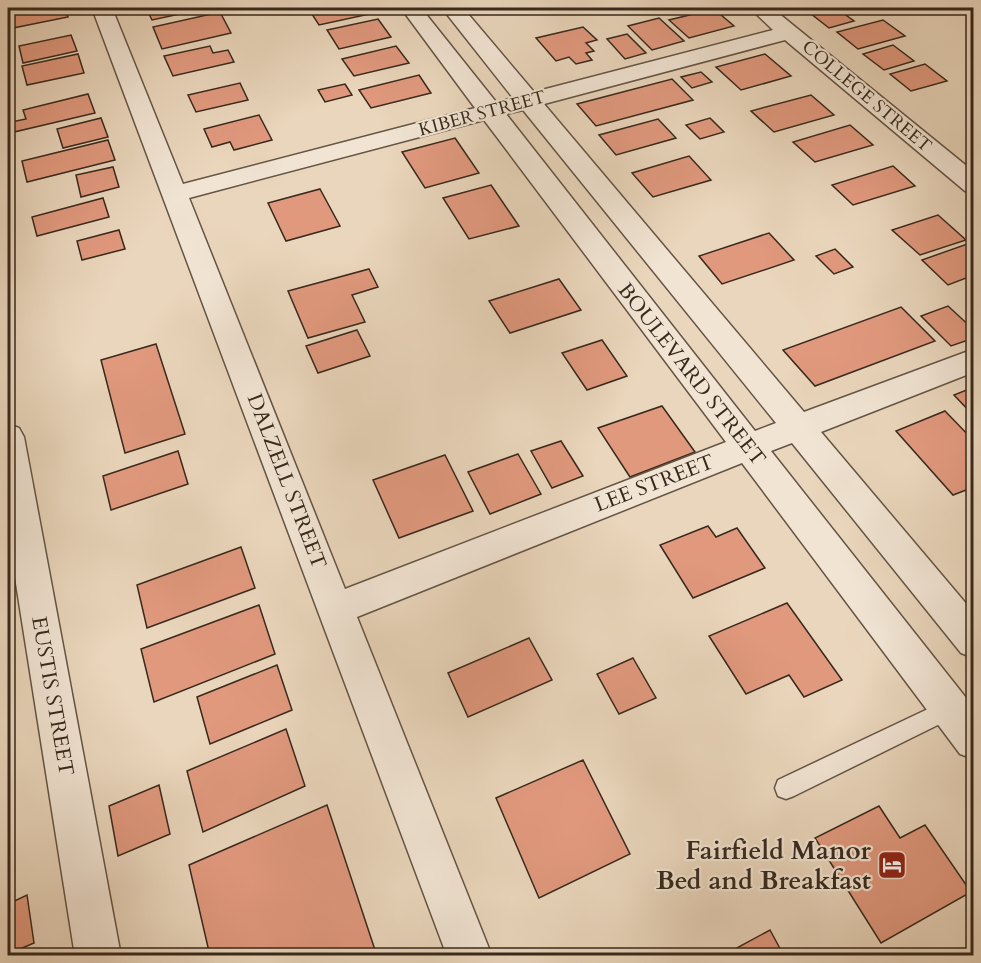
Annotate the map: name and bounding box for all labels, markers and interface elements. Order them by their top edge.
street label: COLLEGE STREET [796,35,937,158]
street label: KIBER STREET [416,85,548,142]
street label: BOULEVARD STREET [611,277,772,472]
street label: DALZELL STREET [240,389,333,573]
street label: LEE STREET [590,447,718,520]
street label: EUSTIS STREET [24,614,81,778]
place label: Fairfield Manor Bed and Breakfast [656,833,872,898]
hotel icon: Fairfield Manor Bed and Breakfast [876,849,908,881]

